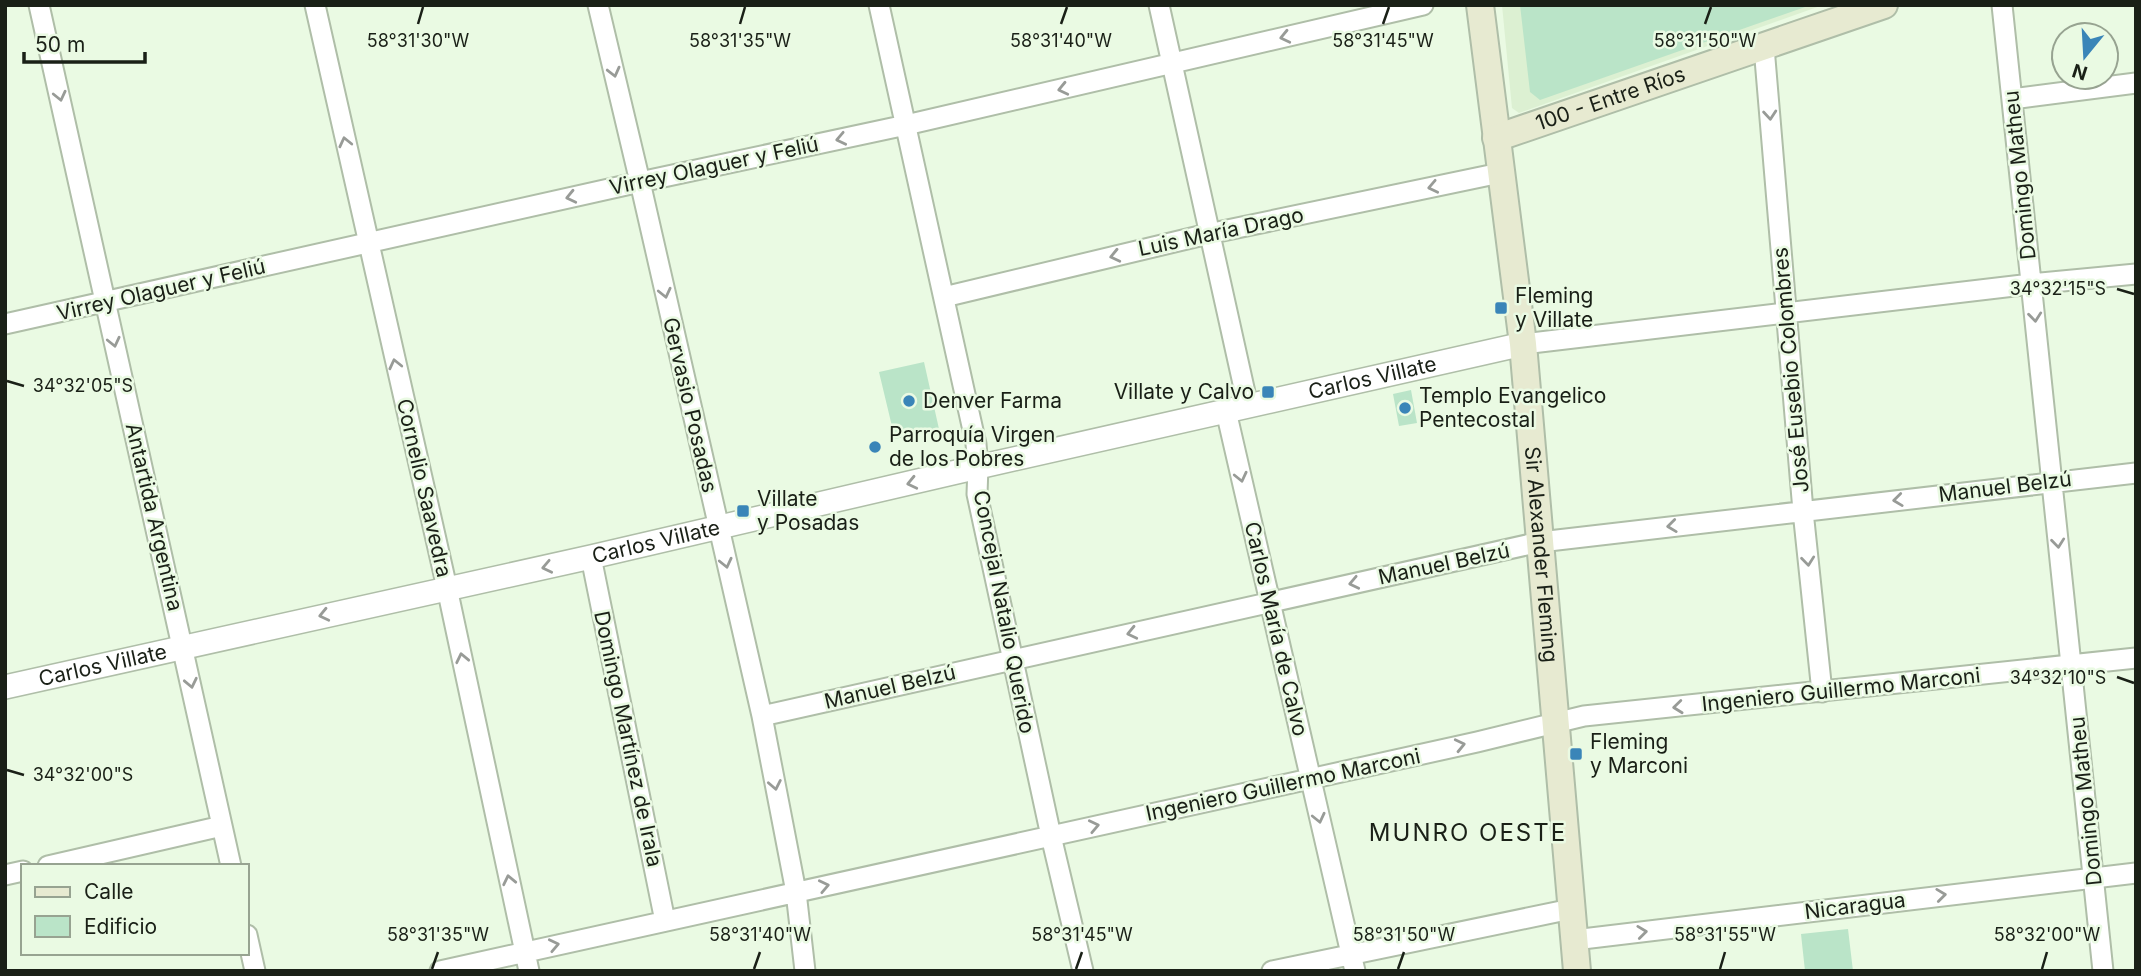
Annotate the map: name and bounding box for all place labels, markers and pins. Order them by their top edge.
place label: Fleming y Villate [1515,283,1594,332]
marker: Fleming y Villate [1493,300,1509,316]
place label: Villate y Calvo [1114,379,1254,404]
place label: Templo Evangelico Pentecostal [1419,383,1606,432]
marker: Villate y Calvo [1260,384,1276,400]
place label: Denver Farma [923,388,1062,413]
marker: Denver Farma [901,393,917,409]
marker: Templo Evangelico Pentecostal [1397,400,1413,416]
place label: Parroquía Virgen de los Pobres [889,422,1055,471]
marker: Parroquía Virgen de los Pobres [867,439,883,455]
place label: Villate y Posadas [757,486,859,535]
marker: Villate y Posadas [735,503,751,519]
place label: Fleming y Marconi [1590,729,1688,778]
marker: Fleming y Marconi [1568,746,1584,762]

